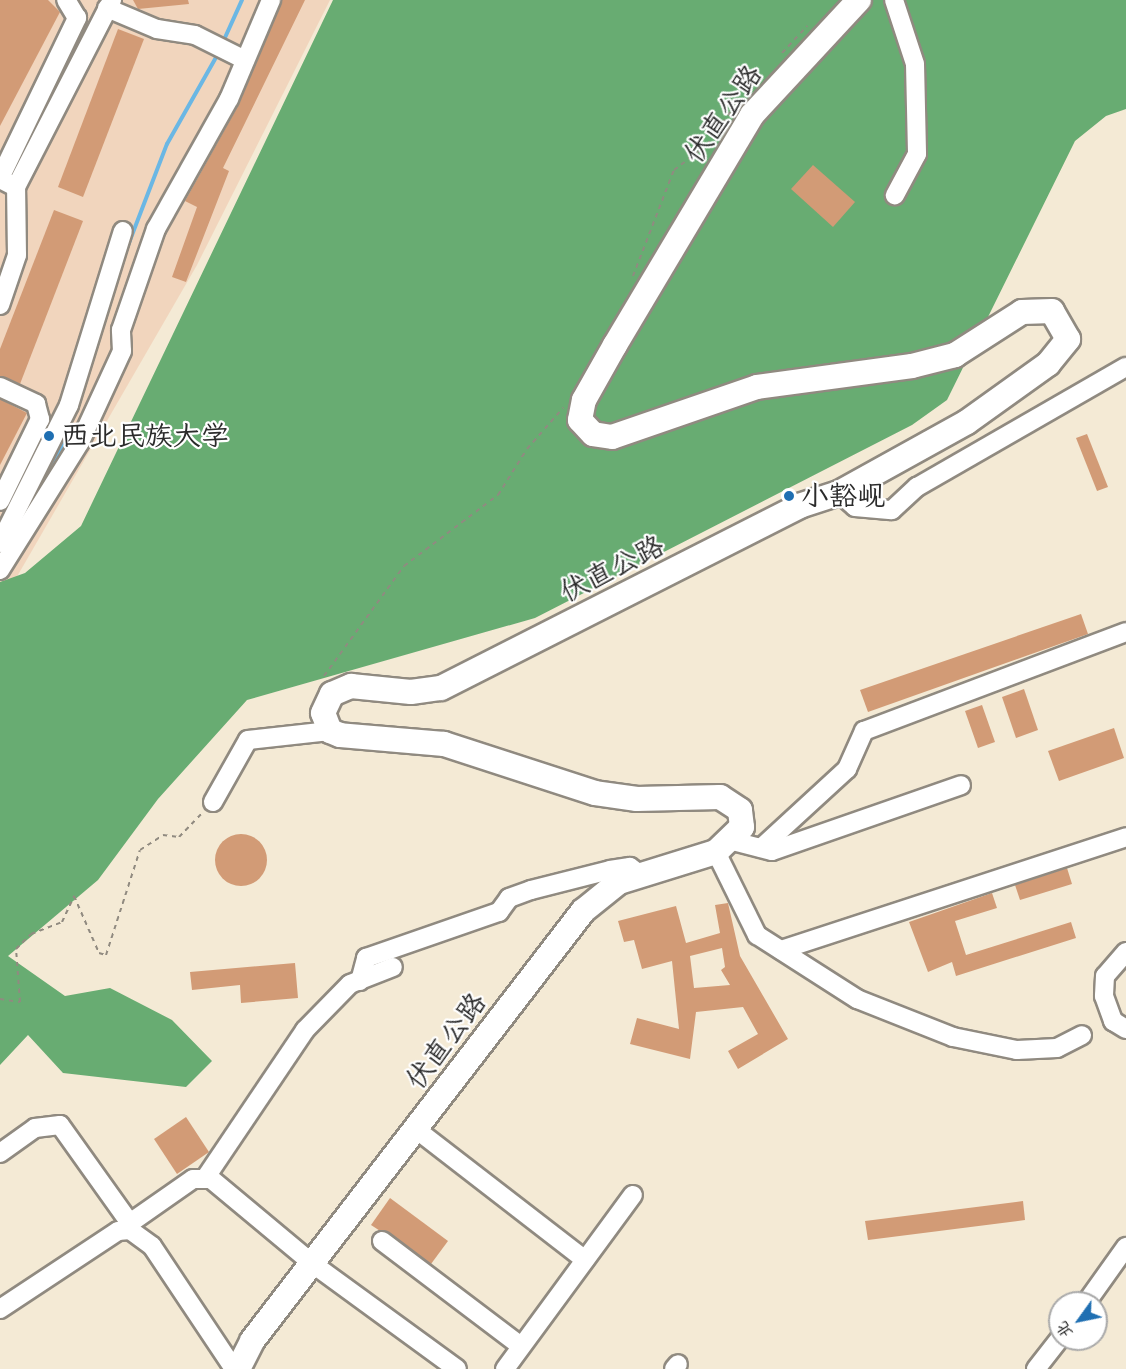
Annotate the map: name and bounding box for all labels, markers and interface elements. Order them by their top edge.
street label: 伏直公路 [677,58,769,170]
place label: 西北民族大学 [61,419,229,453]
marker: 西北民族大学 [42,429,56,443]
place label: 小豁岘 [801,479,885,513]
marker: 小豁岘 [782,489,796,503]
street label: 伏直公路 [554,529,670,609]
street label: 伏直公路 [399,986,493,1096]
north arrow [1048,1291,1108,1351]
text: 北 [1052,1318,1077,1342]

